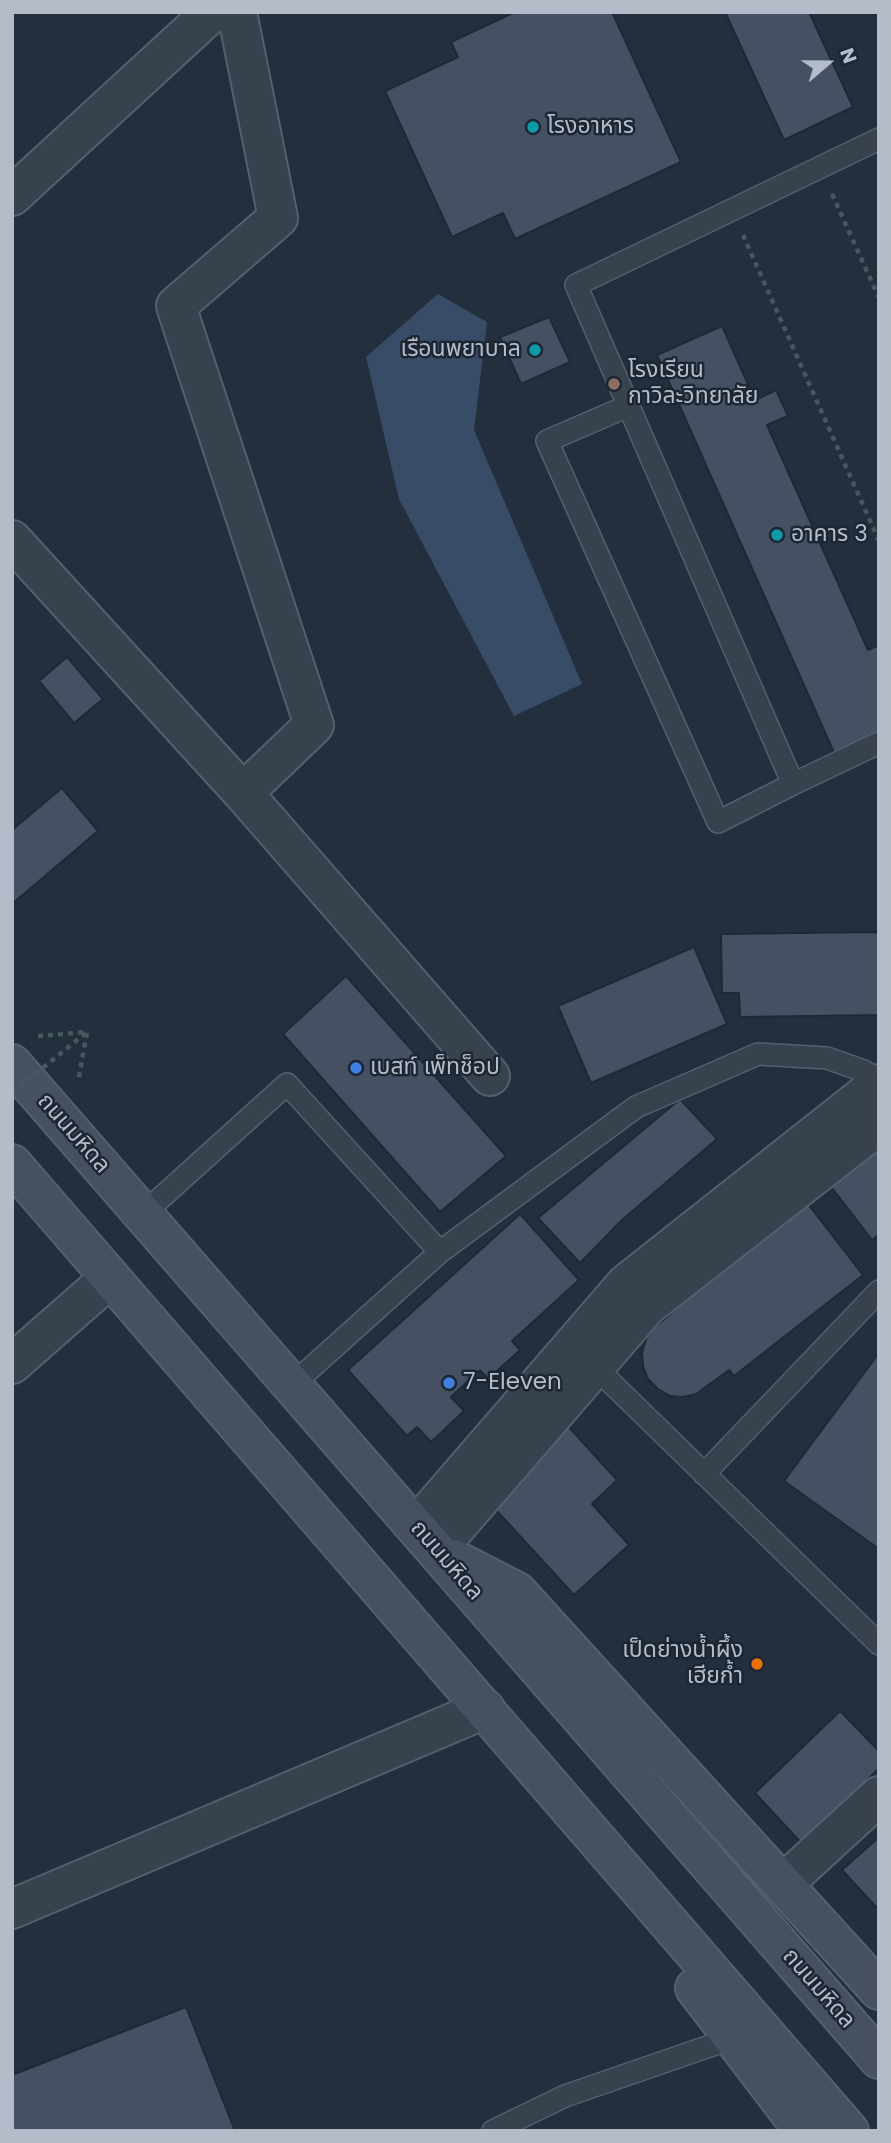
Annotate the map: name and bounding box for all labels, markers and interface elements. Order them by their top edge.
north arrow [793,28,863,98]
text: N [833,44,863,67]
place label: โรงอาหาร [547,113,634,141]
marker: โรงอาหาร [525,119,541,135]
place label: เรือนพยาบาล [401,336,521,364]
marker: เรือนพยาบาล [527,342,543,358]
place label: โรงเรียน กาวิละวิทยาลัย [628,357,758,411]
marker: โรงเรียน กาวิละวิทยาลัย [606,376,622,392]
place label: อาคาร 3 [791,521,868,549]
marker: อาคาร 3 [769,527,785,543]
place label: เบสท์ เพ็ทช็อป [370,1054,500,1082]
marker: เบสท์ เพ็ทช็อป [348,1060,364,1076]
street label: ถนนมหิดล [31,1088,115,1180]
place label: 7-Eleven [463,1369,562,1397]
marker: 7-Eleven [441,1375,457,1391]
street label: ถนนมหิดล [404,1515,488,1607]
place label: เป็ดย่างน้ำผึ้ง เฮียก้ำ [622,1637,743,1691]
marker: เป็ดย่างน้ำผึ้ง เฮียก้ำ [749,1656,765,1672]
street label: ถนนมหิดล [776,1943,860,2035]

